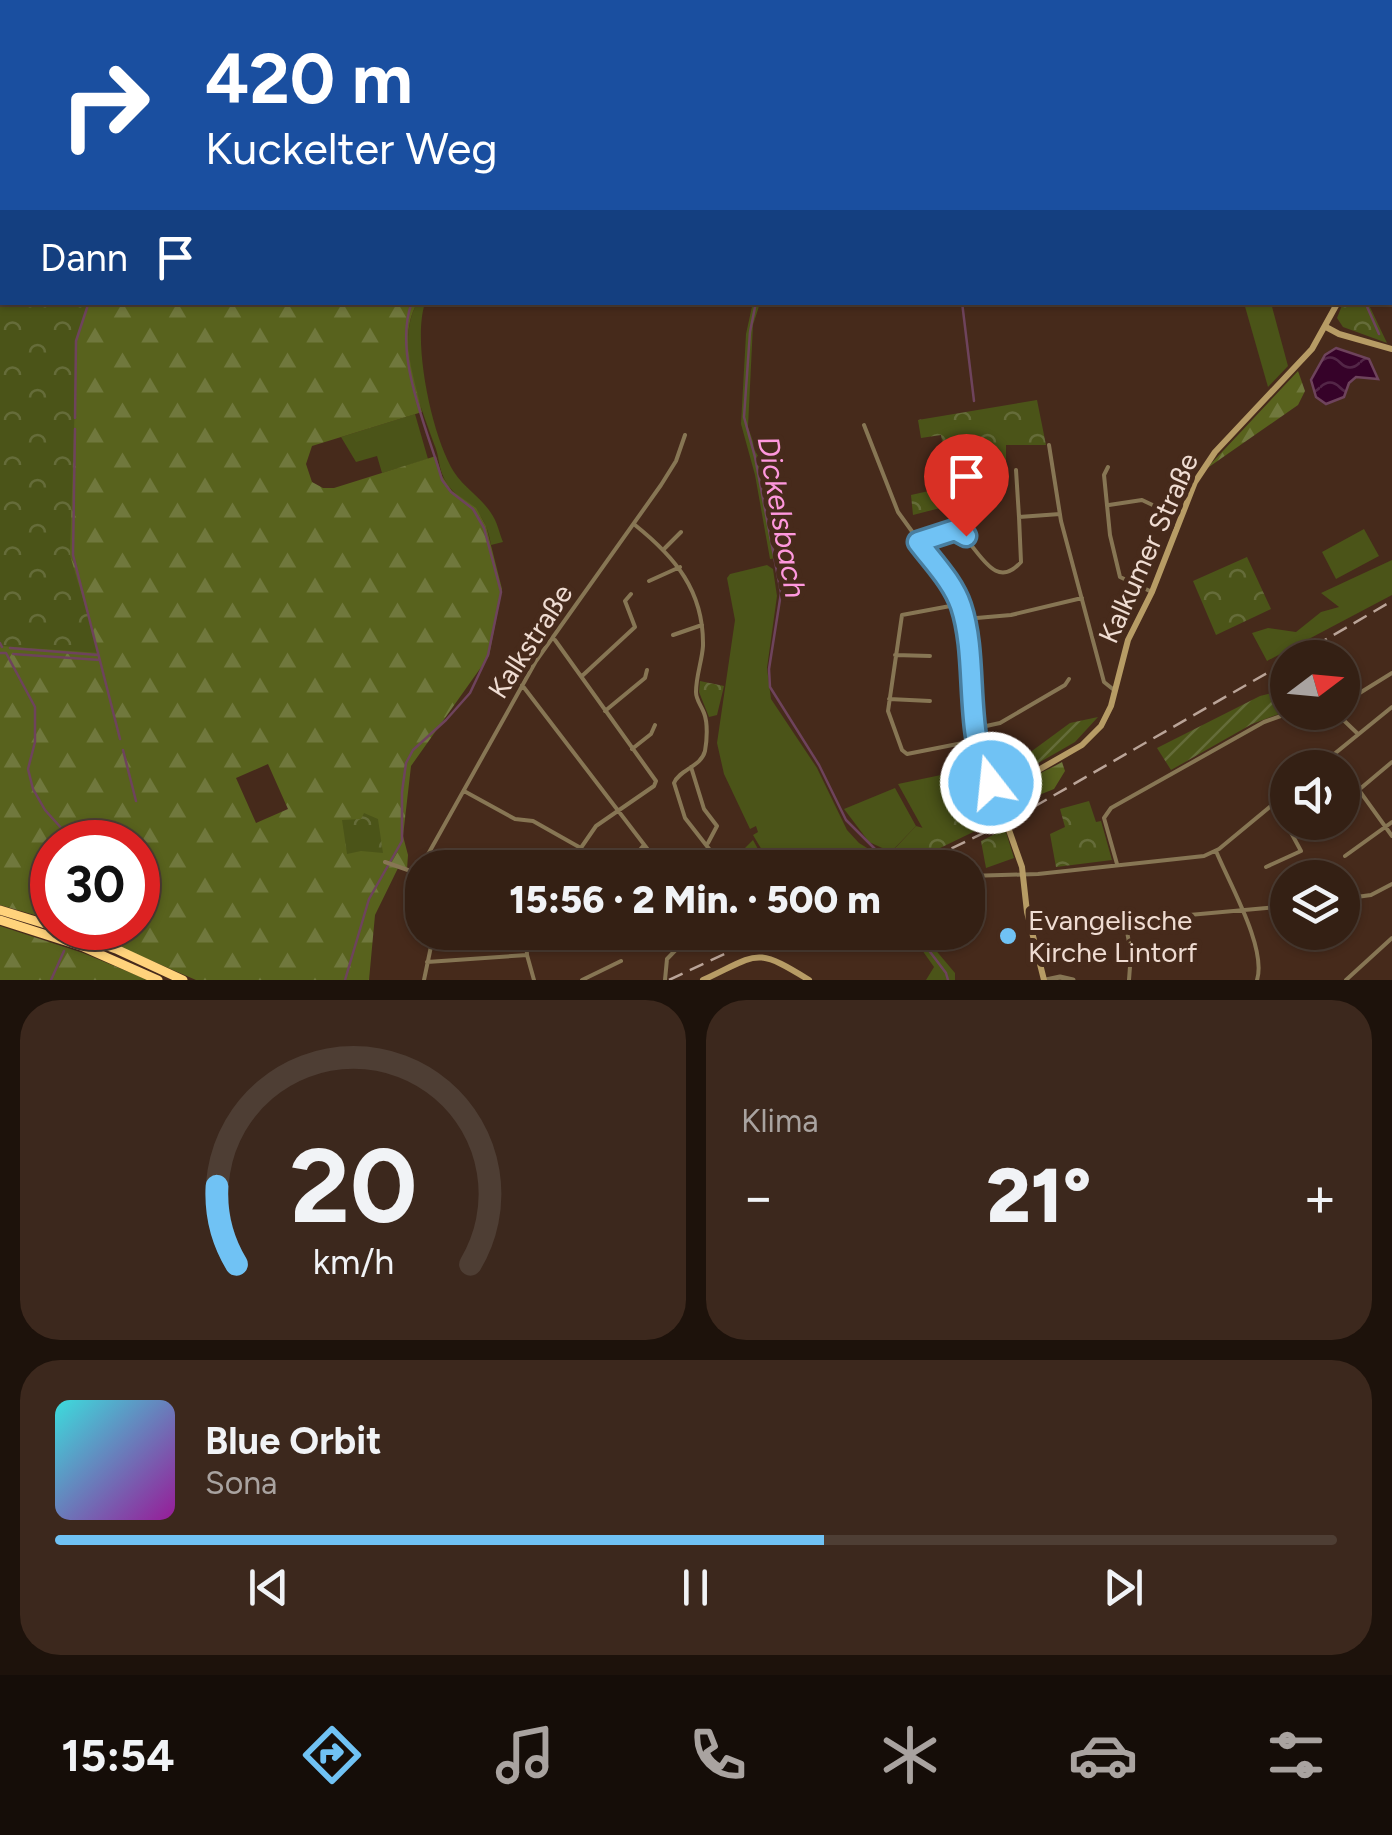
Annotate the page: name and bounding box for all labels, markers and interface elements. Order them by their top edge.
text: 420 m [205,36,413,121]
icon: right [40,40,170,170]
text: Kuckelter Weg [205,121,498,175]
icon: arrive [148,230,203,285]
text: Dann [40,235,128,281]
water label: Dickelsbach [750,433,814,601]
pin [924,434,1009,537]
street label: Kalkumer Straße [1091,448,1205,648]
icon: arrive [939,449,994,504]
street label: Kalkstraße [481,578,579,704]
north arrow [1270,640,1360,730]
map controls [1270,640,1360,950]
position arrow [939,731,1043,835]
button: sound [1270,750,1360,840]
speed limit sign: 30 [30,820,160,950]
button: layers [1270,860,1360,950]
text: 15:56 · 2 Min. · 500 m [509,877,881,923]
place label: Evangelische Kirche Lintorf [1028,903,1198,969]
marker: Evangelische Kirche Lintorf [997,925,1019,947]
text: Klima [741,1102,819,1140]
text: 20 [289,1123,417,1248]
text: 21° [987,1151,1091,1241]
text: − [741,1164,775,1230]
text: + [1303,1164,1337,1230]
text: km/h [312,1240,394,1283]
text: Blue Orbit [205,1418,381,1464]
text: Sona [205,1464,277,1502]
icon: previous [241,1560,296,1615]
icon: pause [668,1560,723,1615]
icon: next [1096,1560,1151,1615]
icon: directions [297,1720,367,1790]
icon: music [490,1720,560,1790]
icon: phone [683,1720,753,1790]
icon: climate [875,1720,945,1790]
icon: car [1068,1720,1138,1790]
icon: filters [1261,1720,1331,1790]
text: 15:54 [61,1728,175,1782]

